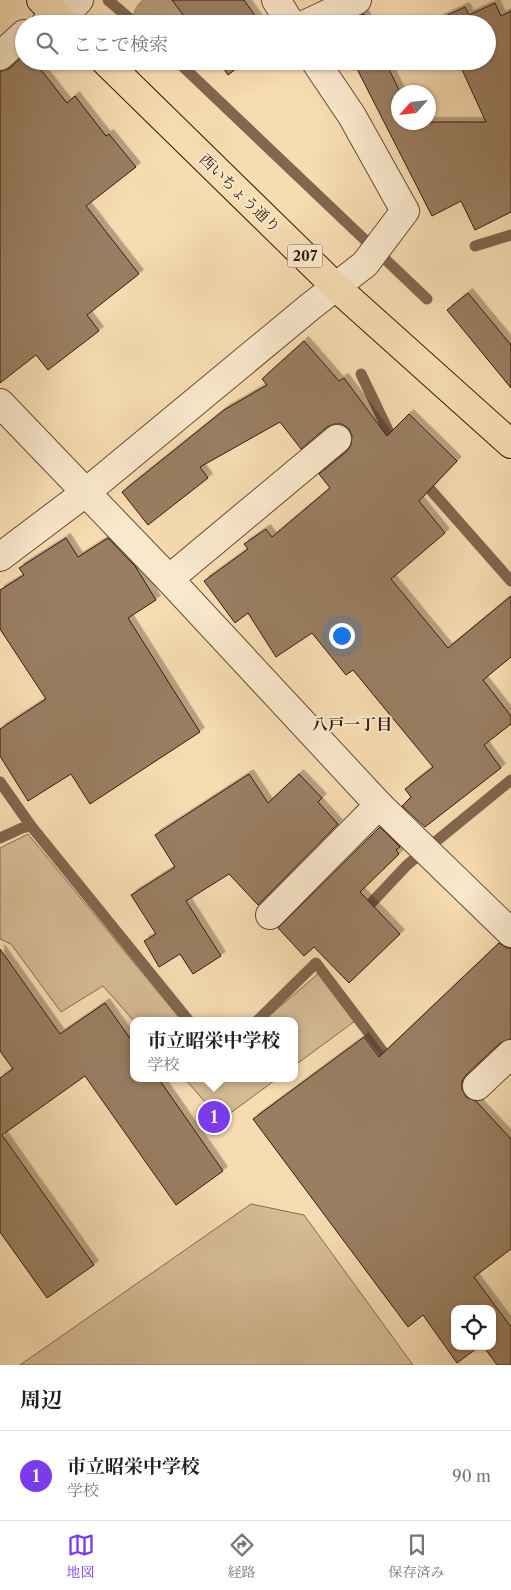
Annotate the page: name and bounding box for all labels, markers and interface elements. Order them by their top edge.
search box [15,15,496,70]
icon: search [33,29,61,57]
text: ここで検索 [73,33,168,56]
north arrow [391,85,436,130]
street label: 西いちょう通り [196,150,284,236]
road number: 207 [288,245,322,268]
your location [329,623,355,649]
district label: 八戸一丁目 [312,714,392,734]
popup [130,1017,298,1082]
text: 市立昭栄中学校 [147,1029,281,1052]
text: 学校 [147,1054,180,1074]
pin: 1 [198,1098,230,1136]
map controls [451,1305,496,1350]
button: locate [451,1305,496,1350]
text: 周辺 [20,1387,62,1412]
text: 市立昭栄中学校 [67,1455,200,1478]
text: 1 [32,1466,40,1486]
text: 90 m [452,1466,491,1486]
text: 学校 [67,1480,99,1500]
tab: 地図 [67,1531,95,1581]
tab: 経路 [228,1531,256,1581]
tab: 保存済み [389,1531,445,1581]

